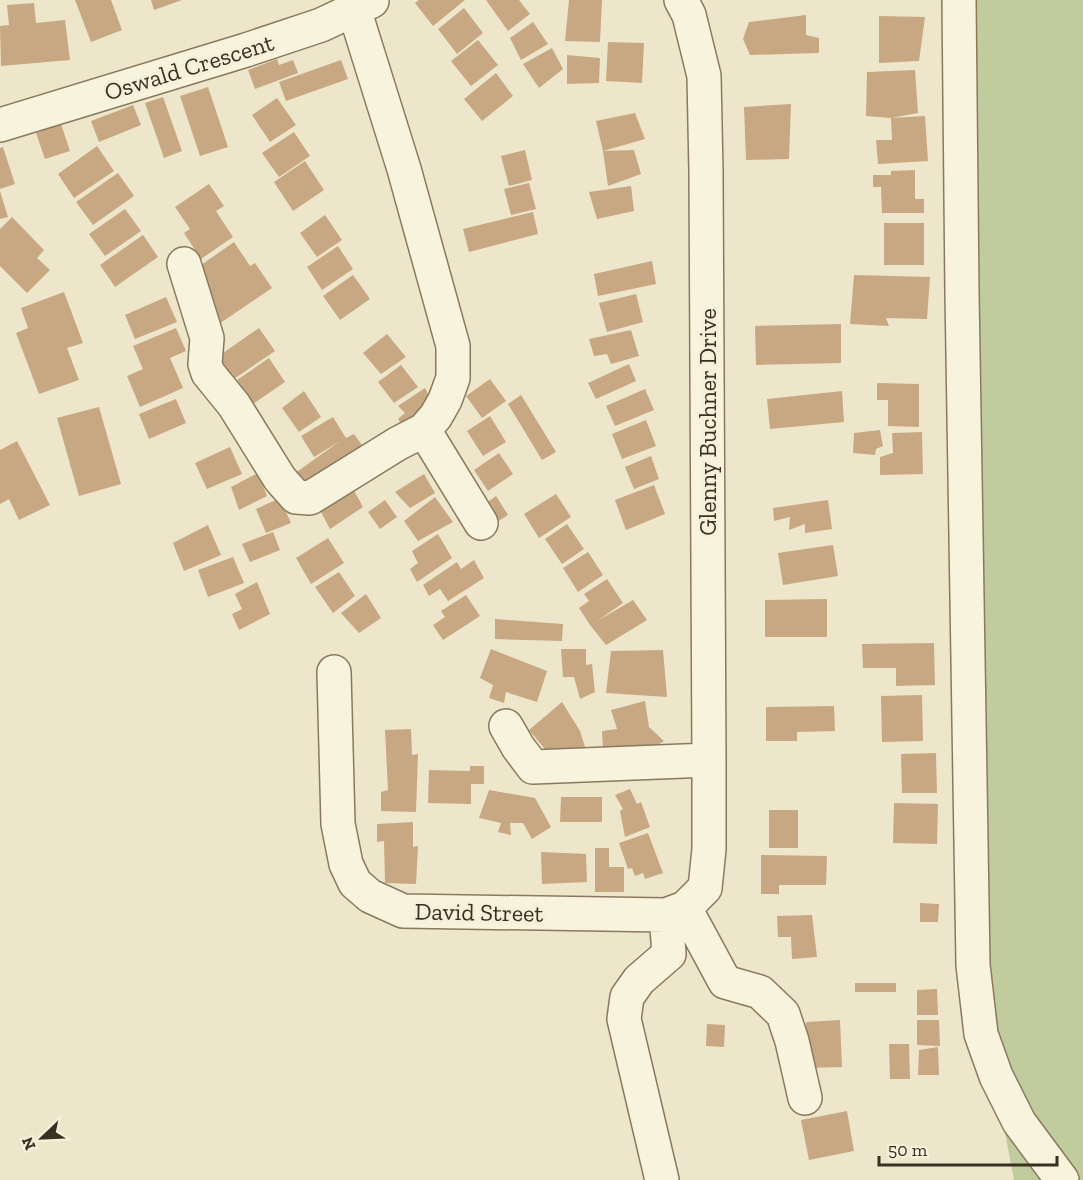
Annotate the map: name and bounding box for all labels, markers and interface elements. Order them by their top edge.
street label: Oswald Crescent [101,27,277,107]
street label: Glenny Buchner Drive [693,308,722,536]
street label: David Street [414,896,544,928]
north arrow [12,1108,72,1168]
scale bar [879,1129,1058,1167]
text: N [18,1134,40,1153]
text: 50 m [888,1139,928,1161]

